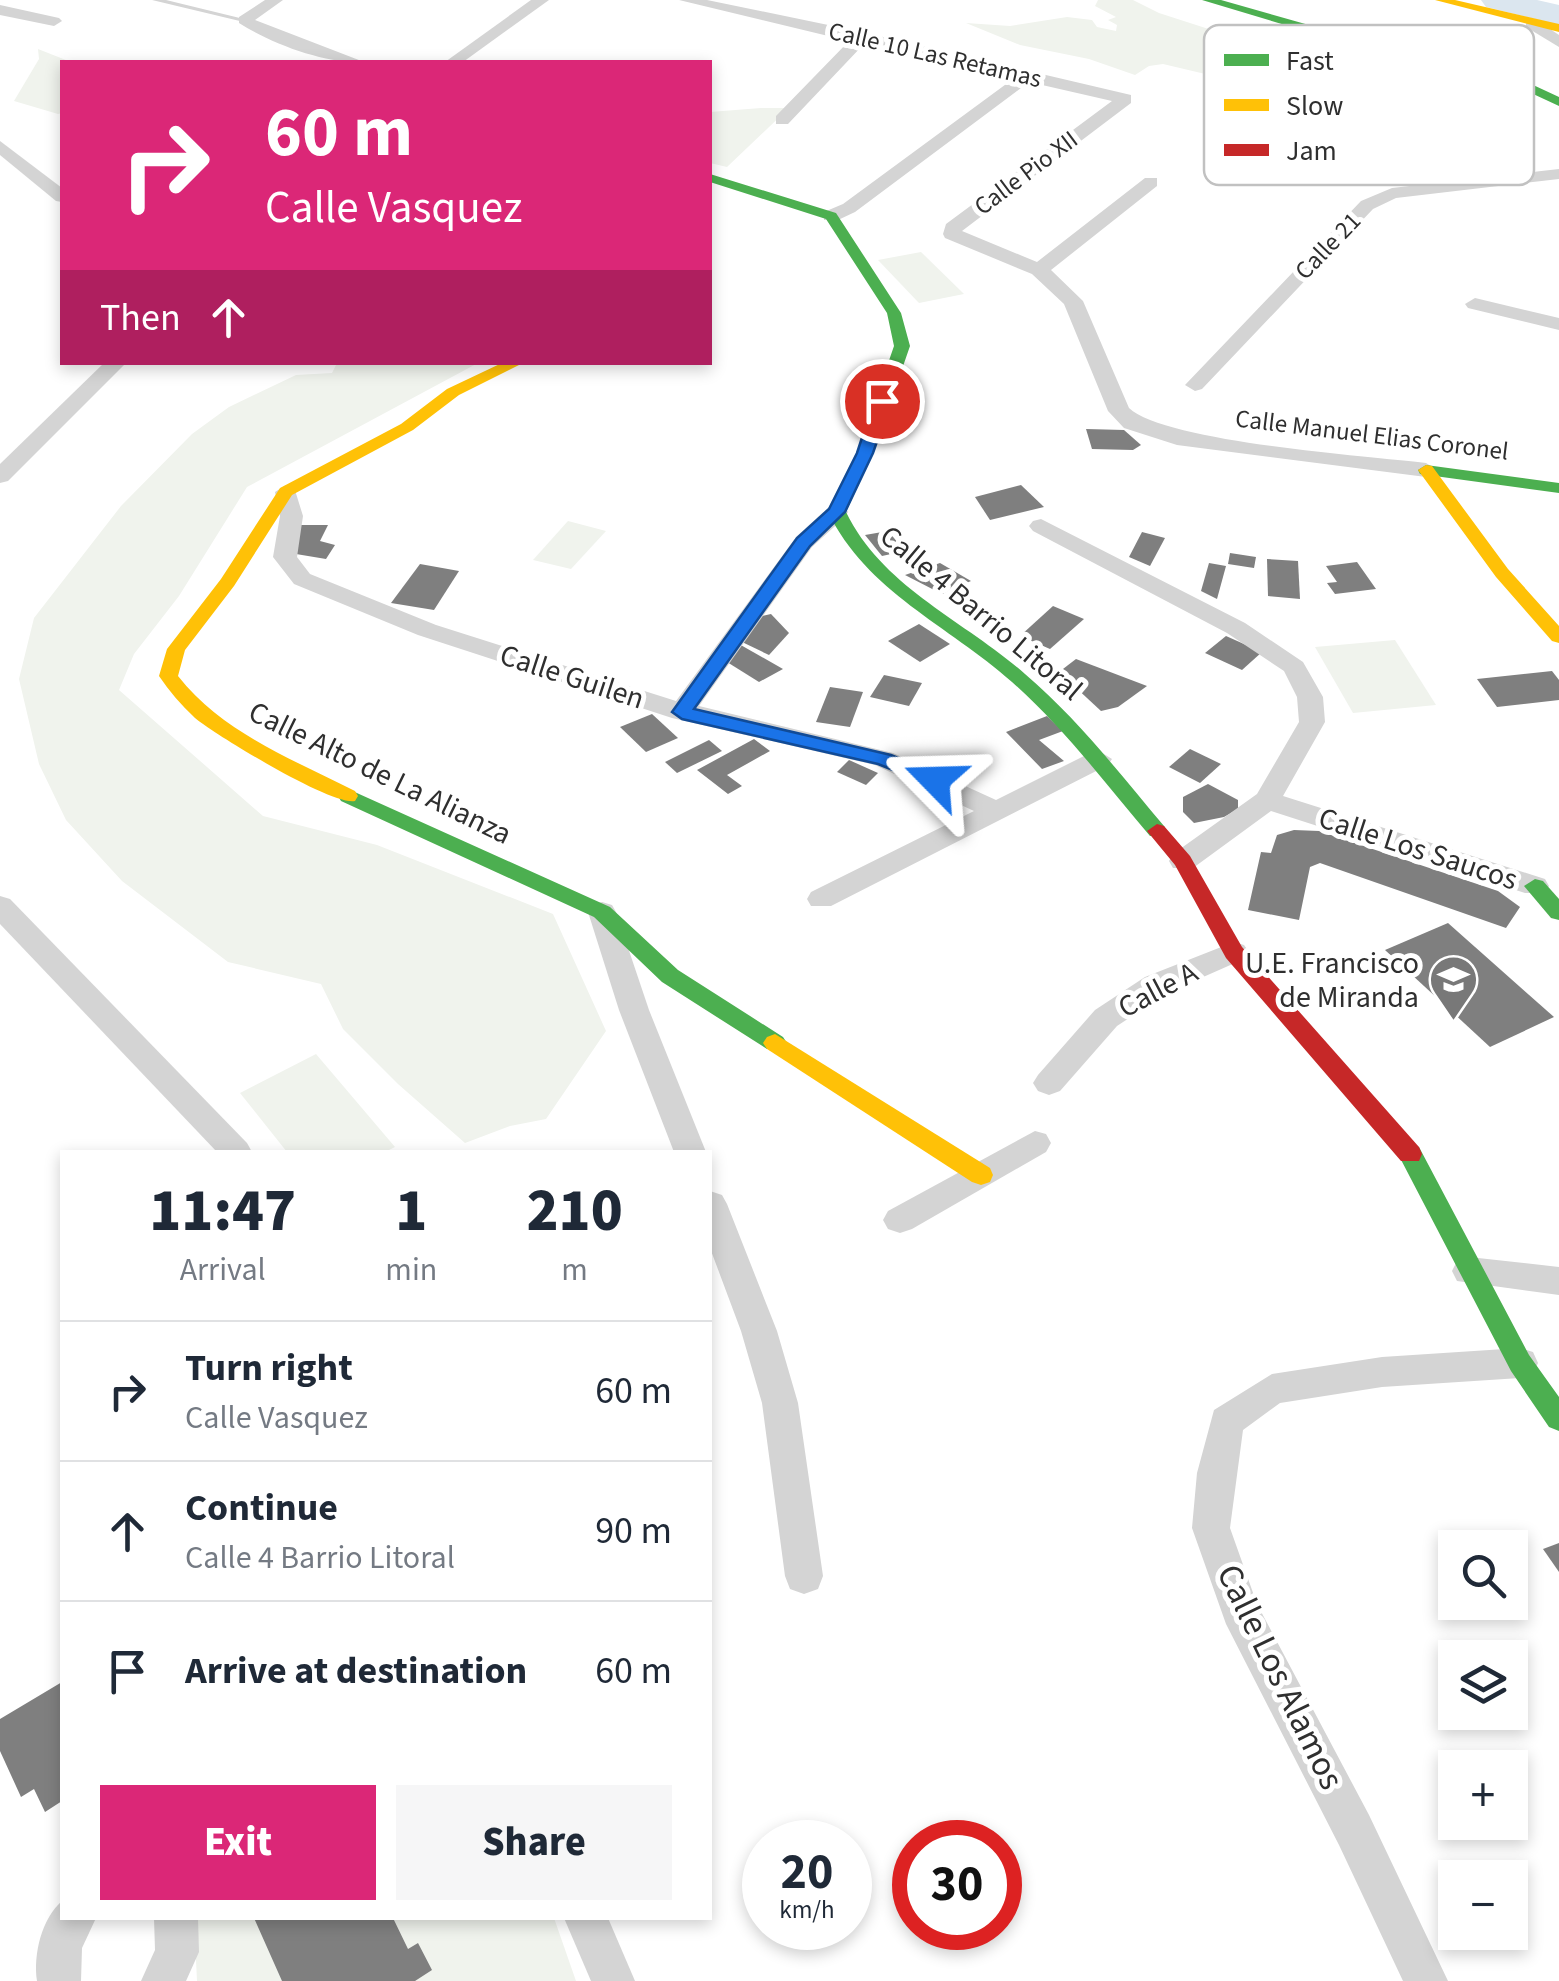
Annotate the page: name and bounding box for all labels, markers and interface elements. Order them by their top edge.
street label: Calle 10 Las Retamas [825,13,1045,97]
legend [1204,25,1534,185]
text: Fast [1286,41,1334,81]
text: 60 m [265,83,413,183]
text: Slow [1286,86,1343,126]
icon: right [100,100,230,230]
street label: Calle Pio XII [967,122,1085,224]
text: Jam [1286,131,1337,171]
text: Calle Vasquez [265,176,522,240]
street label: Calle 21 [1287,204,1369,288]
icon: ahead [201,290,256,345]
text: Then [100,291,181,345]
pin [840,359,925,444]
icon: arrive [855,374,910,429]
street label: Calle Manuel Elias Coronel [1233,400,1511,470]
street label: Calle 4 Barrio Litoral [870,515,1092,711]
street label: Calle Guilen [494,633,650,721]
street label: Calle Alto de La Alianza [241,691,519,855]
position arrow [883,728,987,832]
street label: Calle Los Saucos [1313,797,1523,901]
place label: U.E. Francisco de Miranda [1245,942,1419,1019]
street label: Calle A [1110,951,1206,1029]
school or university icon: U.E. Francisco de Miranda [1428,954,1480,1022]
text: 11:47 [149,1169,296,1254]
text: 1 [395,1169,427,1254]
text: 210 [527,1169,623,1254]
text: Arrival [180,1247,266,1293]
text: min [385,1247,437,1293]
text: m [561,1247,588,1293]
text: Turn right [185,1341,353,1395]
icon: right [100,1364,155,1419]
text: 60 m [595,1364,672,1418]
text: Calle Vasquez [185,1395,368,1441]
text: Continue [185,1481,338,1535]
icon: ahead [100,1504,155,1559]
text: 90 m [595,1504,672,1558]
map controls [1438,1530,1528,1950]
button: search [1438,1530,1528,1620]
text: Calle 4 Barrio Litoral [185,1535,455,1581]
street label: Calle Los Alamos [1204,1556,1356,1798]
button: layers [1438,1640,1528,1730]
icon: arrive [100,1644,155,1699]
text: Arrive at destination [185,1644,527,1698]
text: 60 m [595,1644,672,1698]
button: + [1438,1750,1528,1840]
button: Exit [100,1785,376,1900]
button: Share [396,1785,672,1900]
speed limit sign: 30 [892,1820,1022,1950]
text: 20 [781,1837,833,1908]
button: − [1438,1860,1528,1950]
text: km/h [779,1892,835,1928]

